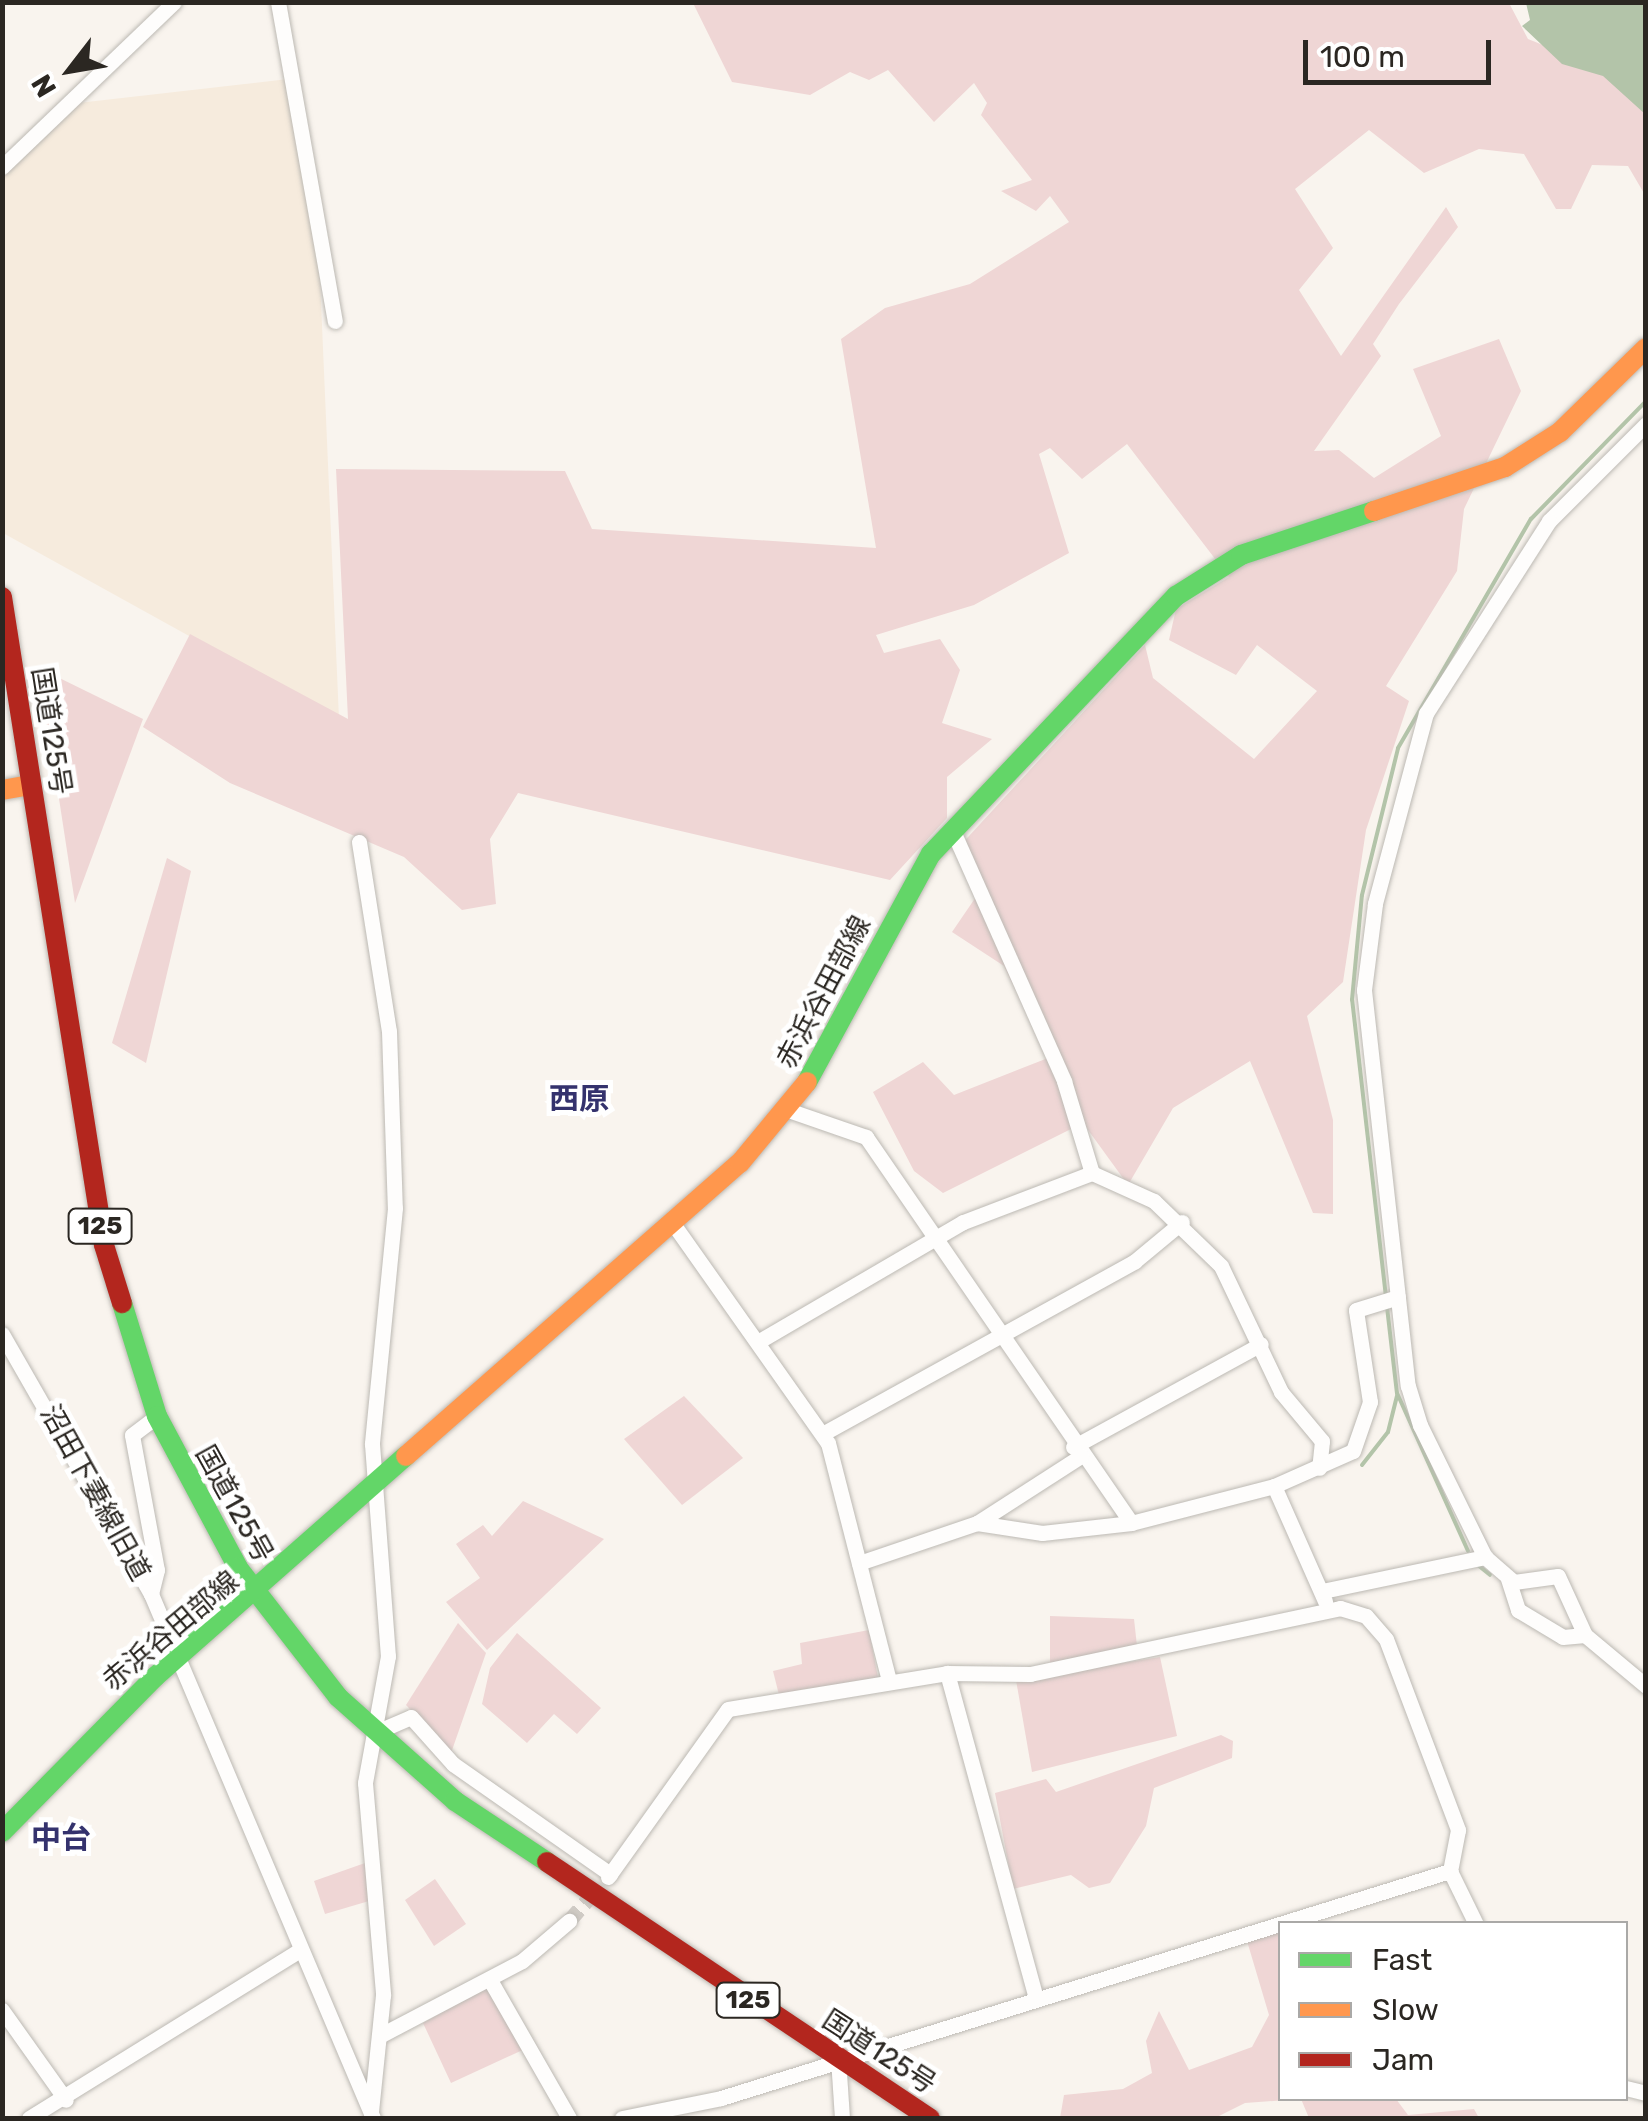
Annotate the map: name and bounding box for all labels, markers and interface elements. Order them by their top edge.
north arrow [20,20,120,120]
scale bar [1308,20,1496,82]
text: 100 m [1320,39,1405,75]
text: N [25,69,63,103]
street label: 国道125号 [24,665,78,797]
street label: 赤浜谷田部線 [770,910,878,1074]
district label: 西原 [549,1081,609,1117]
road number: 125 [68,1206,132,1246]
street label: 沼田下妻線旧道 [33,1399,157,1587]
street label: 国道125号 [188,1439,280,1569]
street label: 赤浜谷田部線 [96,1564,246,1698]
district label: 中台 [31,1820,91,1856]
legend [1278,1921,1628,2101]
text: Fast [1372,1942,1432,1978]
road number: 125 [716,1980,780,2020]
text: Slow [1372,1992,1439,2028]
street label: 国道125号 [816,2003,942,2101]
text: Jam [1372,2042,1434,2078]

